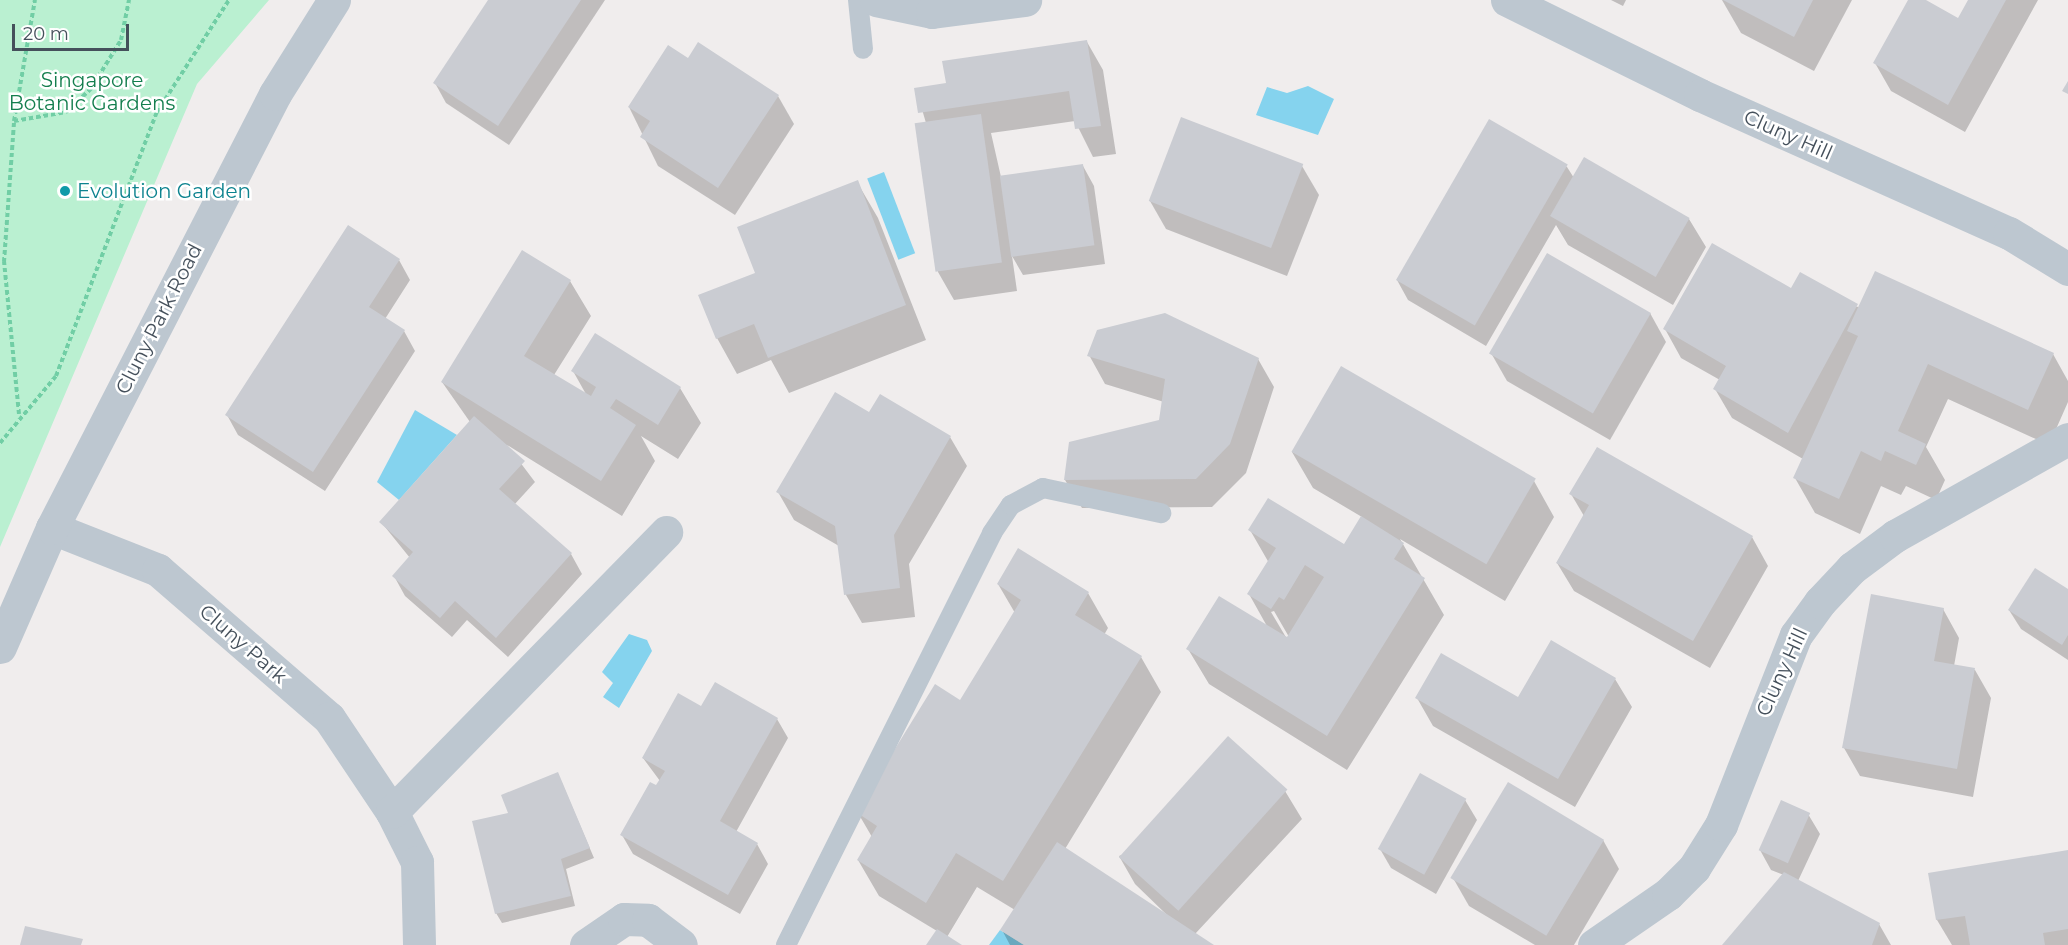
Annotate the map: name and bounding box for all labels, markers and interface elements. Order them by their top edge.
scale bar [15,12,132,50]
text: 20 m [23,23,69,45]
park label: Singapore Botanic Gardens [9,69,175,116]
street label: Cluny Hill [1740,105,1836,165]
place label: Evolution Garden [77,179,251,203]
marker: Evolution Garden [58,184,72,198]
street label: Cluny Park Road [111,240,207,398]
street label: Cluny Park [194,600,292,688]
street label: Cluny Hill [1751,624,1813,720]

